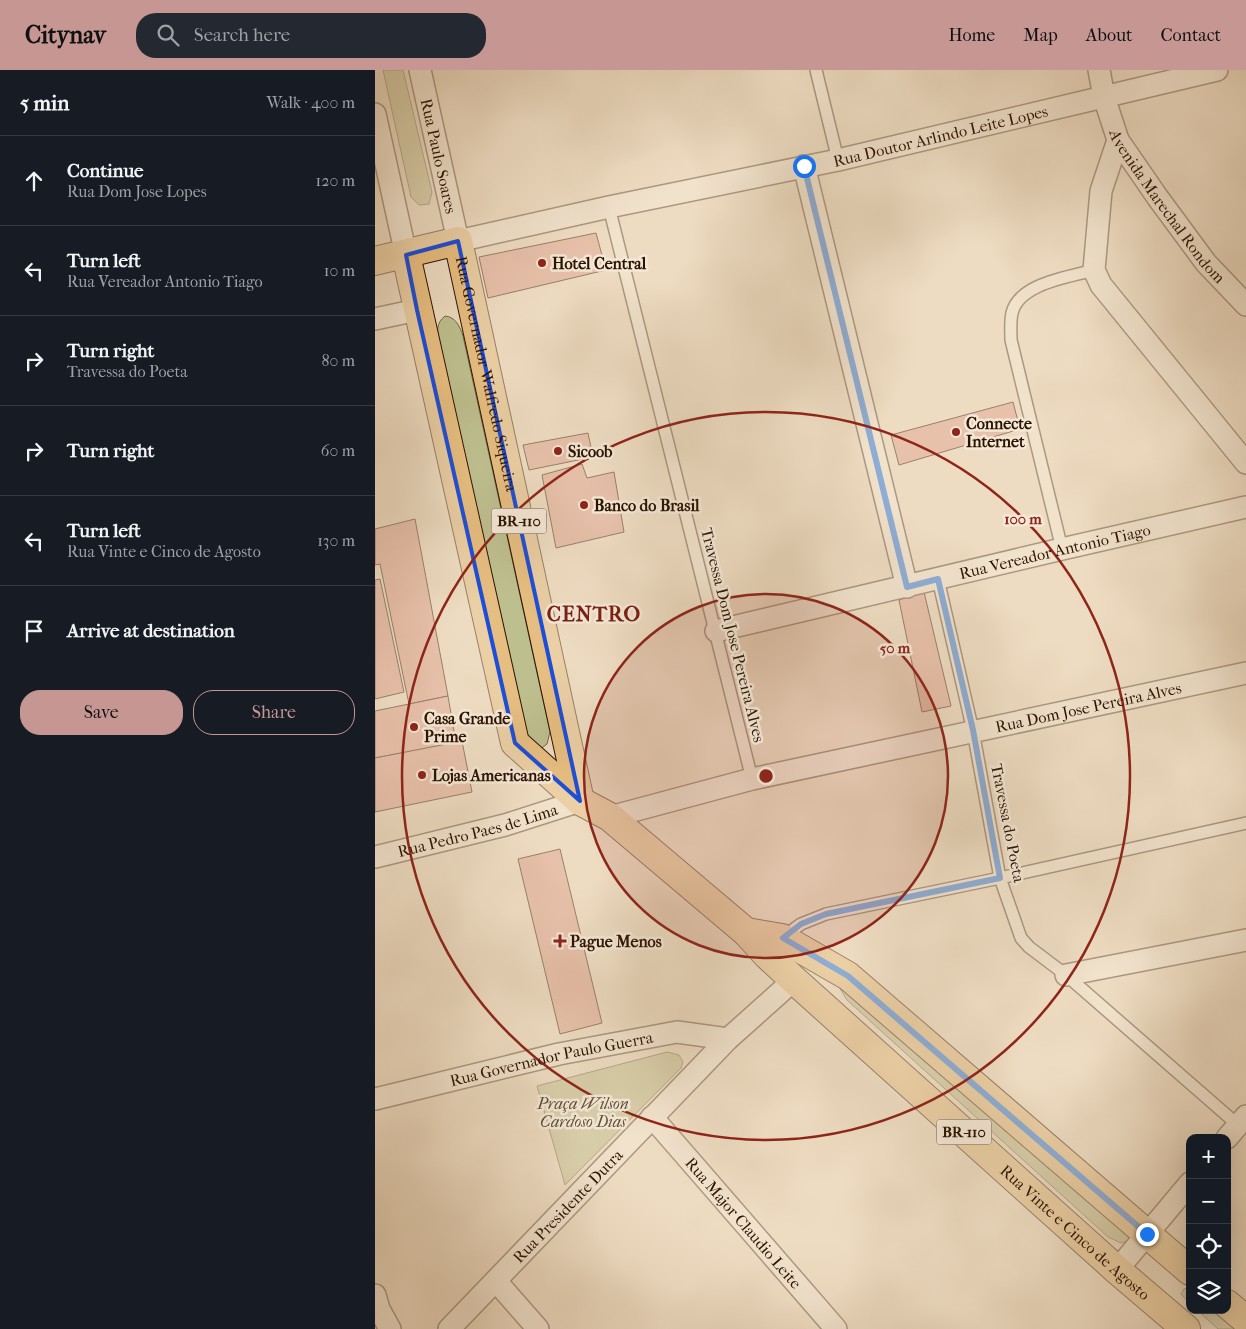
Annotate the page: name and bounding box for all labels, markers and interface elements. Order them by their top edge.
search box [136,13,486,58]
text: Citynav [25,21,106,49]
icon: search [154,21,182,49]
text: Search here [194,24,290,46]
text: Home [948,25,995,46]
text: Map [1023,25,1058,46]
text: About [1086,25,1132,46]
text: Contact [1160,25,1221,46]
text: 5 min [20,91,69,115]
text: Walk · 400 m [266,93,355,112]
street label: Rua Paulo Soares [417,97,461,215]
street label: Rua Doutor Arlindo Leite Lopes [831,101,1050,170]
street label: Avenida Marechal Rondom [1105,126,1230,287]
route start [793,155,816,178]
text: Continue [67,160,143,182]
icon: ahead [20,167,48,195]
text: 120 m [316,171,355,190]
text: Rua Dom Jose Lopes [67,182,207,201]
text: Turn left [67,250,141,272]
street label: Rua Governador Walfredo Siqueira [452,254,522,493]
place label: Hotel Central [552,254,647,273]
icon: left [20,257,48,285]
marker: Hotel Central [536,257,548,269]
text: 10 m [324,261,355,280]
text: Rua Vereador Antonio Tiago [67,272,263,291]
text: Turn right [67,340,154,362]
icon: right [20,347,48,375]
text: 80 m [321,351,355,370]
text: Travessa do Poeta [67,362,188,381]
place label: Connecte Internet [966,414,1032,451]
marker: Connecte Internet [950,426,962,438]
icon: right [20,437,48,465]
text: Turn right [67,440,154,462]
text: 60 m [321,441,355,460]
place label: Sicoob [568,442,613,461]
marker: Sicoob [552,445,564,457]
place label: Banco do Brasil [594,496,700,515]
marker: Banco do Brasil [578,499,590,511]
road number: BR-110 [491,508,547,534]
text: 100 m [1004,510,1042,528]
text: Turn left [67,520,141,542]
street label: Rua Vereador Antonio Tiago [957,520,1152,583]
street label: Travessa Dom Jose Pereira Alves [697,526,769,744]
icon: left [20,527,48,555]
text: 130 m [317,531,355,550]
text: Rua Vinte e Cinco de Agosto [67,542,261,561]
district label: CENTRO [547,602,641,626]
icon: arrive [20,617,48,645]
text: Arrive at destination [67,620,235,642]
text: 50 m [880,639,911,657]
street label: Rua Dom Jose Pereira Alves [994,678,1183,736]
button: Save [20,690,183,735]
button: Share [193,690,355,735]
place label: Casa Grande Prime [424,709,510,746]
marker: Casa Grande Prime [408,721,420,733]
street label: Travessa do Poeta [987,762,1029,885]
place label: Lojas Americanas [432,766,551,785]
centre of rings [757,767,775,785]
marker: Lojas Americanas [416,769,428,781]
street label: Rua Pedro Paes de Lima [396,799,560,861]
place label: Pague Menos [570,932,662,952]
marker: Pague Menos [554,935,566,947]
street label: Rua Governador Paulo Guerra [448,1027,655,1090]
park label: Praça Wilson Cardoso Dias [536,1094,629,1131]
road number: BR-110 [937,1120,991,1144]
map controls [1186,1134,1231,1314]
button: + [1186,1134,1231,1179]
street label: Rua Presidente Dutra [509,1145,627,1266]
street label: Rua Major Claudio Leite [682,1153,806,1292]
street label: Rua Vinte e Cinco de Agosto [997,1161,1154,1304]
button: − [1186,1179,1231,1224]
route end [1136,1223,1159,1246]
button: locate [1186,1224,1231,1269]
button: layers [1186,1269,1231,1314]

